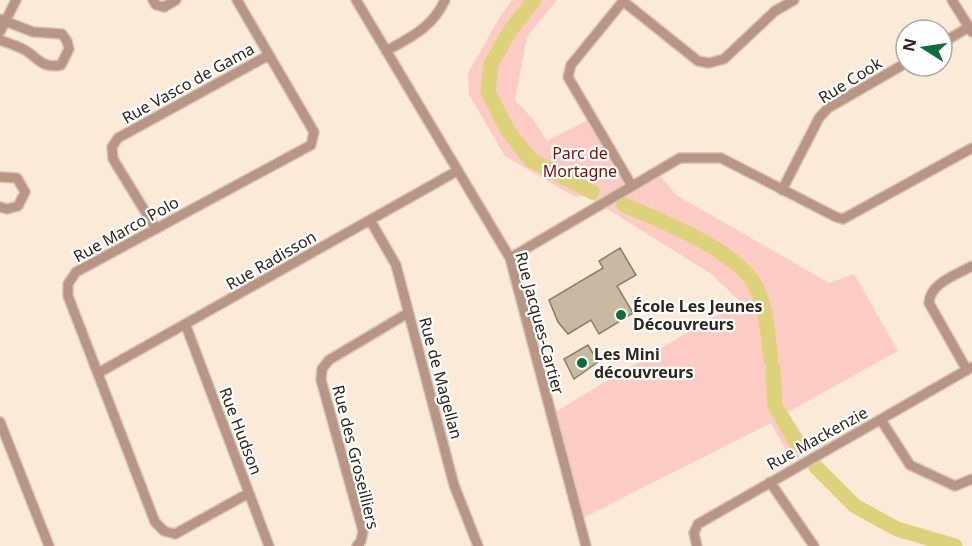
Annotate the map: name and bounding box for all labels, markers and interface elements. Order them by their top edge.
north arrow [894,18,954,78]
text: N [897,36,921,54]
street label: Rue Vasco de Gama [118,37,258,129]
street label: Rue Cook [814,52,886,108]
park label: Parc de Mortagne [543,142,617,182]
street label: Rue Marco Polo [69,191,183,267]
street label: Rue Radisson [222,225,320,295]
street label: Rue Jacques-Cartier [510,249,570,397]
place label: École Les Jeunes Découvreurs [633,295,763,335]
marker: École Les Jeunes Découvreurs [614,308,628,322]
street label: Rue de Magellan [414,315,468,441]
place label: Les Mini découvreurs [594,343,693,383]
marker: Les Mini découvreurs [575,356,589,370]
street label: Rue des Groseilliers [327,383,385,531]
street label: Rue Hudson [214,384,268,478]
street label: Rue Mackenzie [763,401,871,475]

